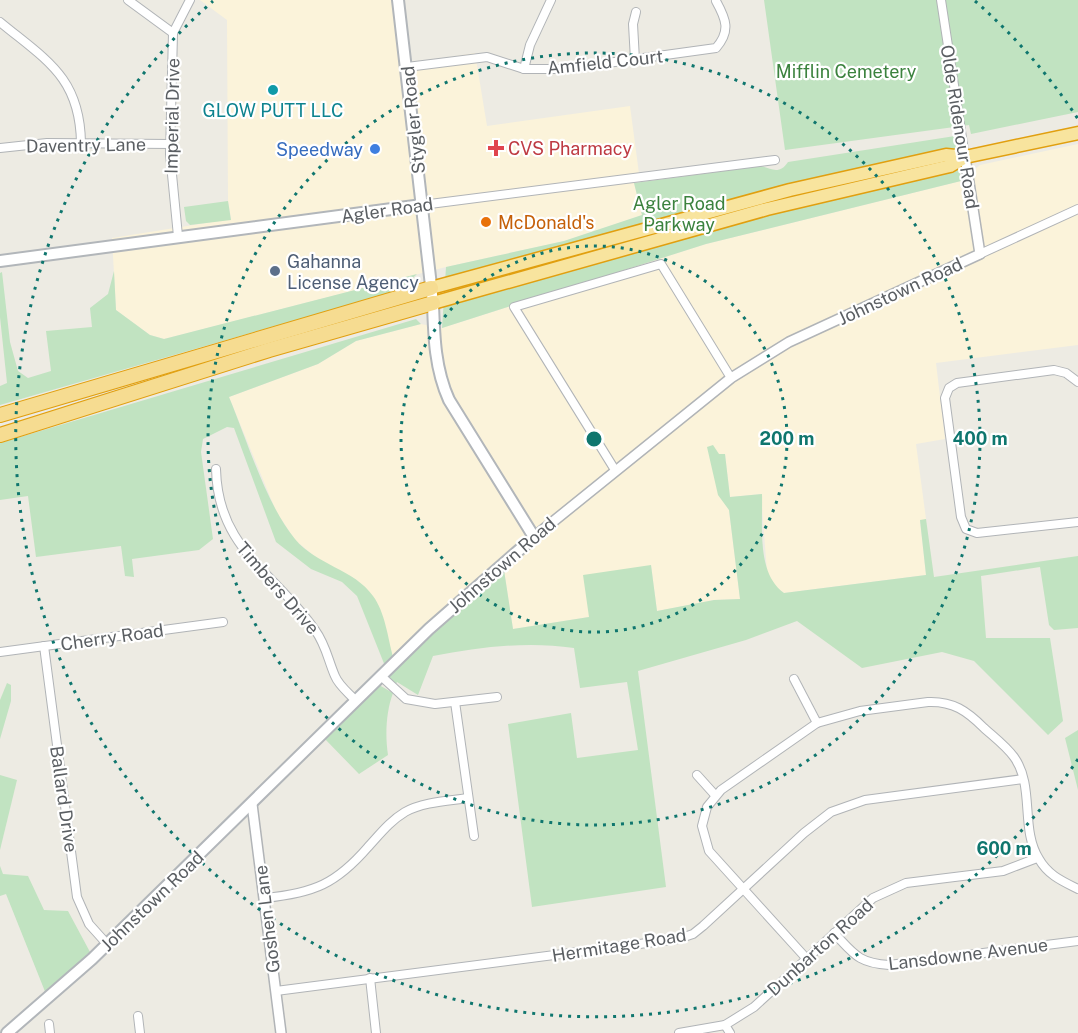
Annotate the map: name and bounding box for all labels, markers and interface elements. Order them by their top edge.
street label: Olde Ridenour Road [937,43,983,211]
street label: Amfield Court [546,45,664,79]
street label: Imperial Drive [160,58,184,174]
park label: Mifflin Cemetery [776,61,917,82]
street label: Stygler Road [397,65,429,175]
marker: GLOW PUTT LLC [266,83,280,97]
place label: GLOW PUTT LLC [203,100,343,121]
street label: Daventry Lane [26,133,146,157]
place label: CVS Pharmacy [508,138,632,159]
place label: Speedway [276,139,363,160]
marker: CVS Pharmacy [489,141,503,155]
marker: Speedway [368,142,382,156]
street label: Agler Road [340,193,434,227]
park label: Agler Road Parkway [633,193,725,235]
place label: McDonald's [498,212,594,233]
marker: McDonald's [479,215,493,229]
place label: Gahanna License Agency [287,251,419,293]
street label: Johnstown Road [834,253,966,329]
marker: Gahanna License Agency [268,264,282,278]
text: 200 m [760,428,814,449]
text: 400 m [952,428,1008,449]
centre of rings [584,429,604,449]
street label: Johnstown Road [444,513,560,617]
street label: Timbers Drive [232,538,324,638]
street label: Cherry Road [59,619,165,655]
street label: Ballard Drive [46,744,82,854]
text: 600 m [976,838,1032,859]
street label: Johnstown Road [96,847,208,955]
street label: Goshen Lane [250,864,284,974]
street label: Dunbarton Road [763,894,877,1000]
street label: Hermitage Road [550,924,688,966]
street label: Lansdowne Avenue [887,934,1049,974]

